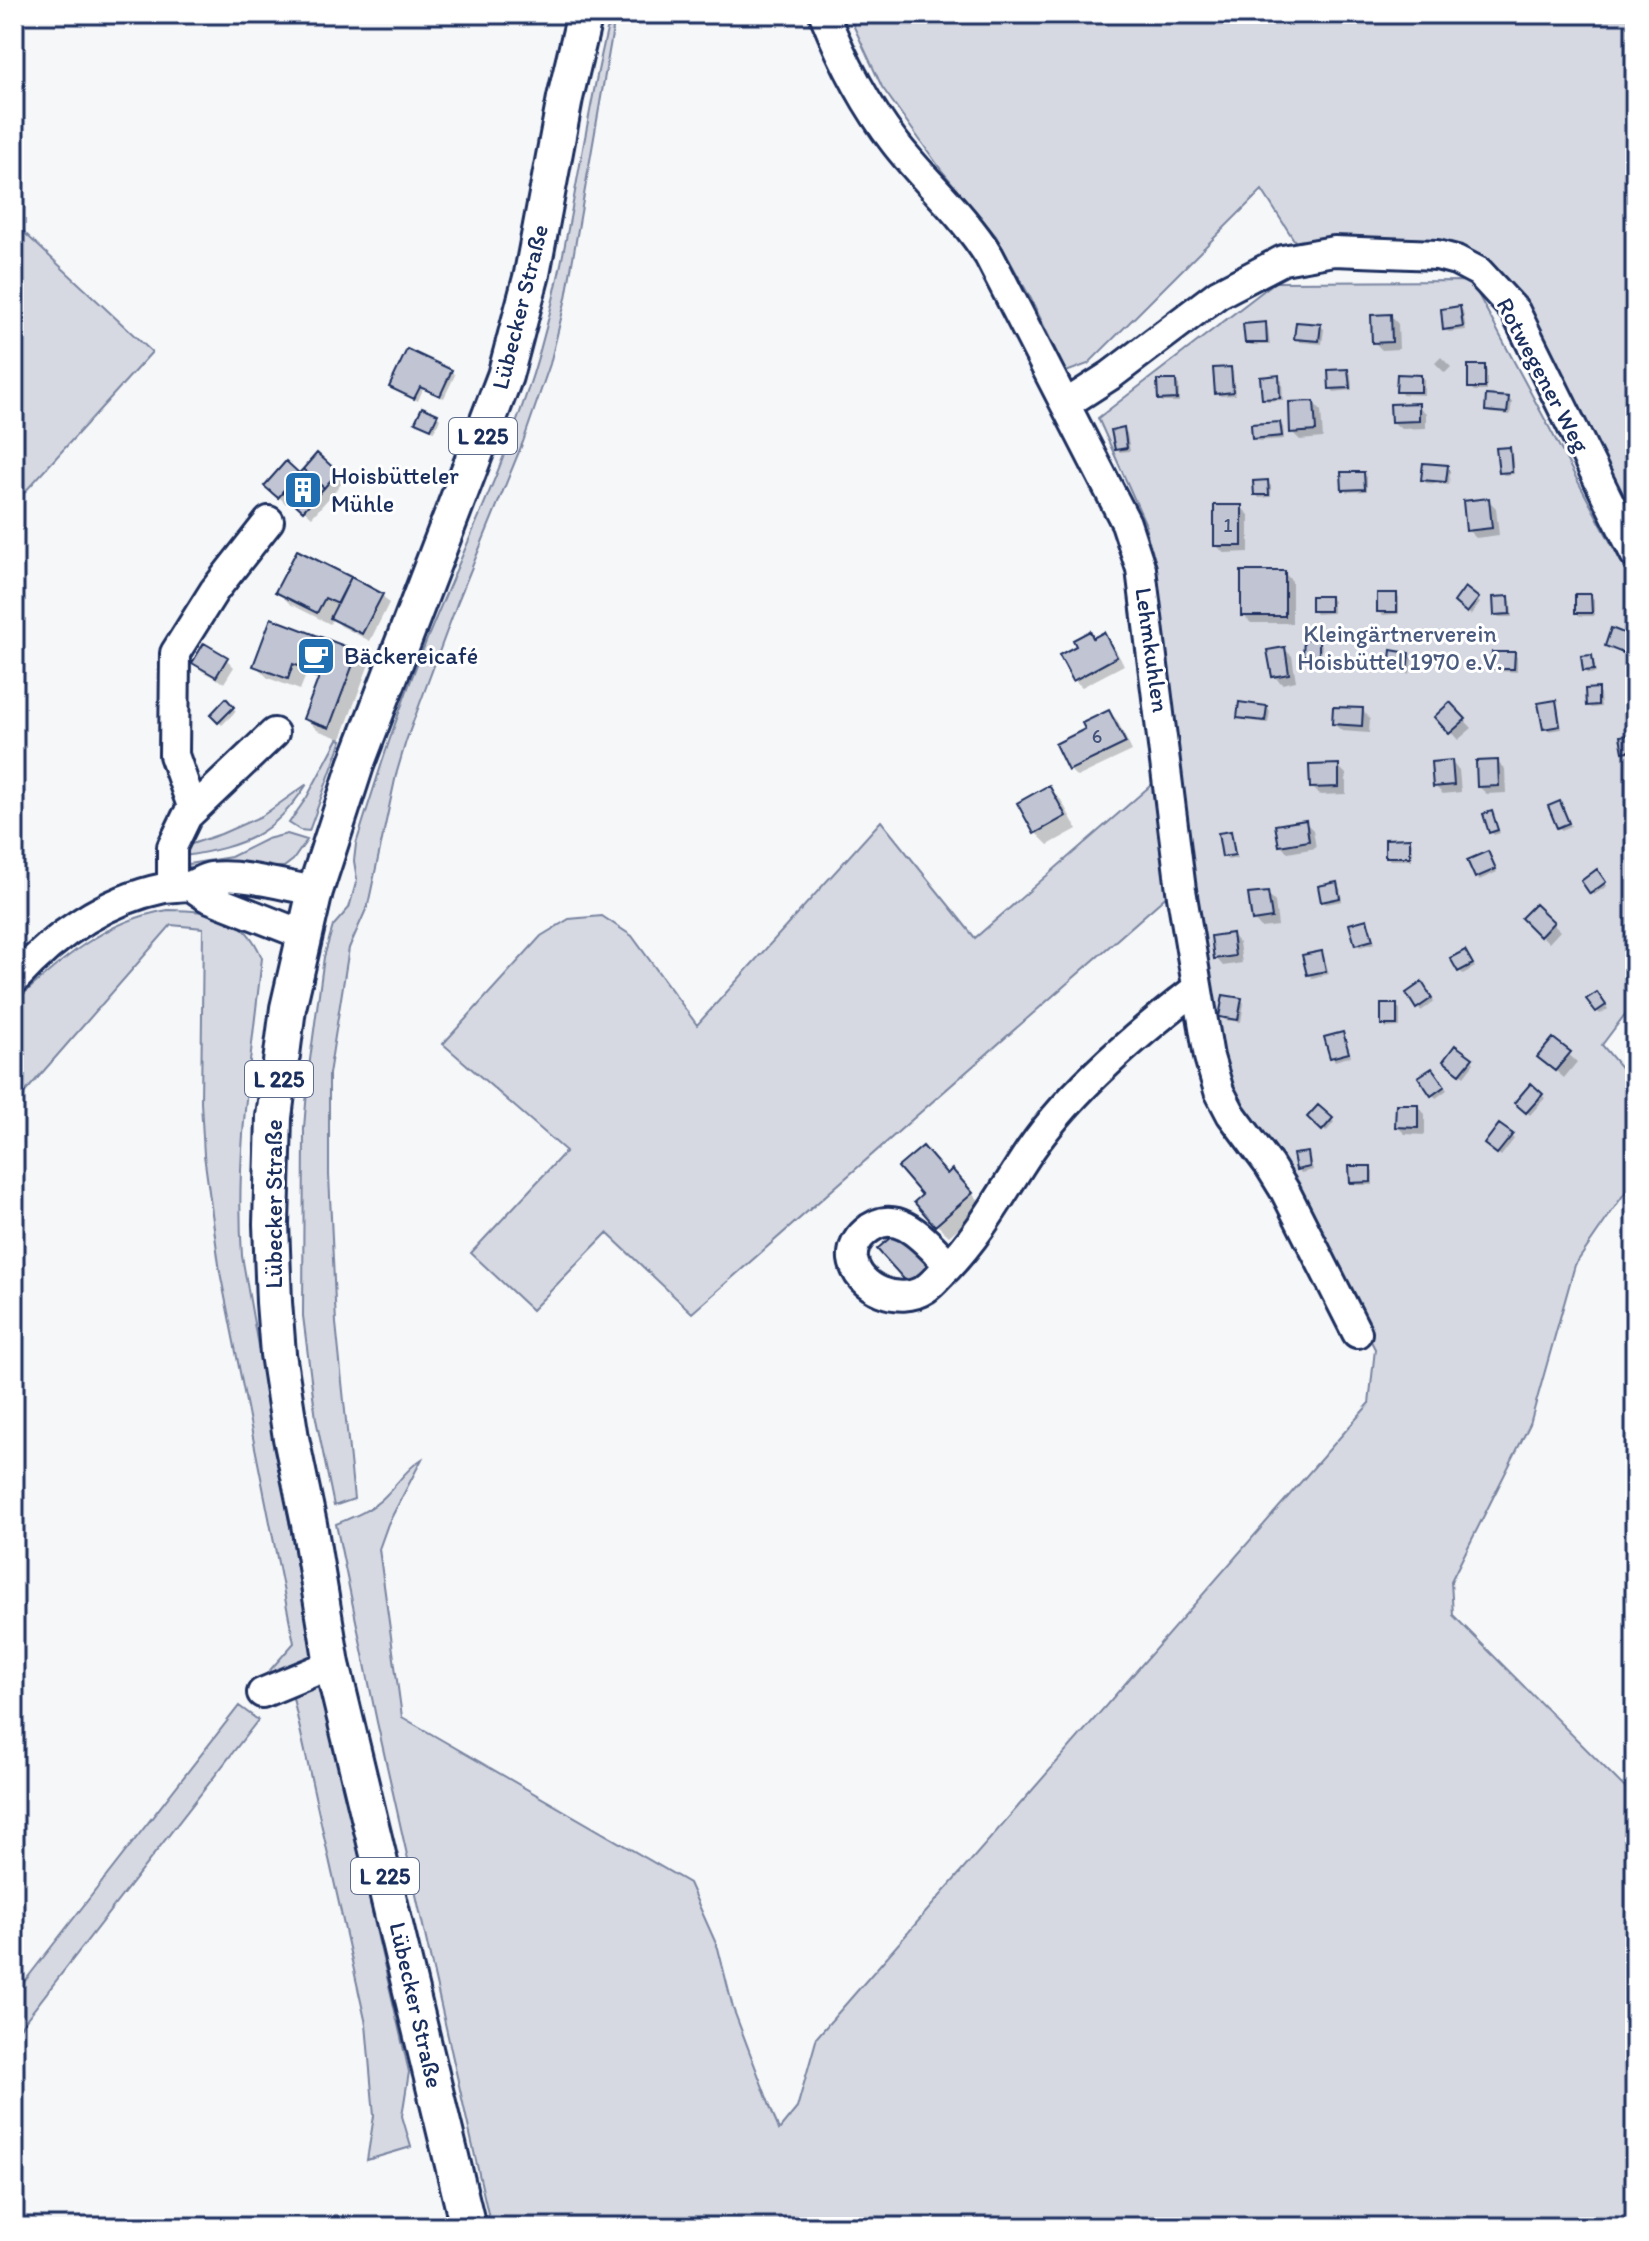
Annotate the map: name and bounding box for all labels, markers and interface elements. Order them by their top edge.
street label: Lübecker Straße [485,221,554,393]
street label: Rotwegener Weg [1491,293,1597,458]
road number: L 225 [449,418,517,454]
place label: Hoisbütteler Mühle [331,461,459,518]
building icon: Hoisbütteler Mühle [282,469,324,511]
house number: 1 [1223,513,1233,537]
street label: Lehmkuhlen [1129,585,1176,715]
park label: Kleingärtnerverein Hoisbüttel 1970 e.V. [1297,619,1503,676]
cafe icon: Bäckereicafé [295,635,337,677]
place label: Bäckereicafé [344,641,478,670]
house number: 6 [1092,724,1102,748]
road number: L 225 [245,1061,313,1097]
street label: Lübecker Straße [259,1119,288,1289]
road number: L 225 [351,1858,419,1894]
street label: Lübecker Straße [383,1919,450,2091]

